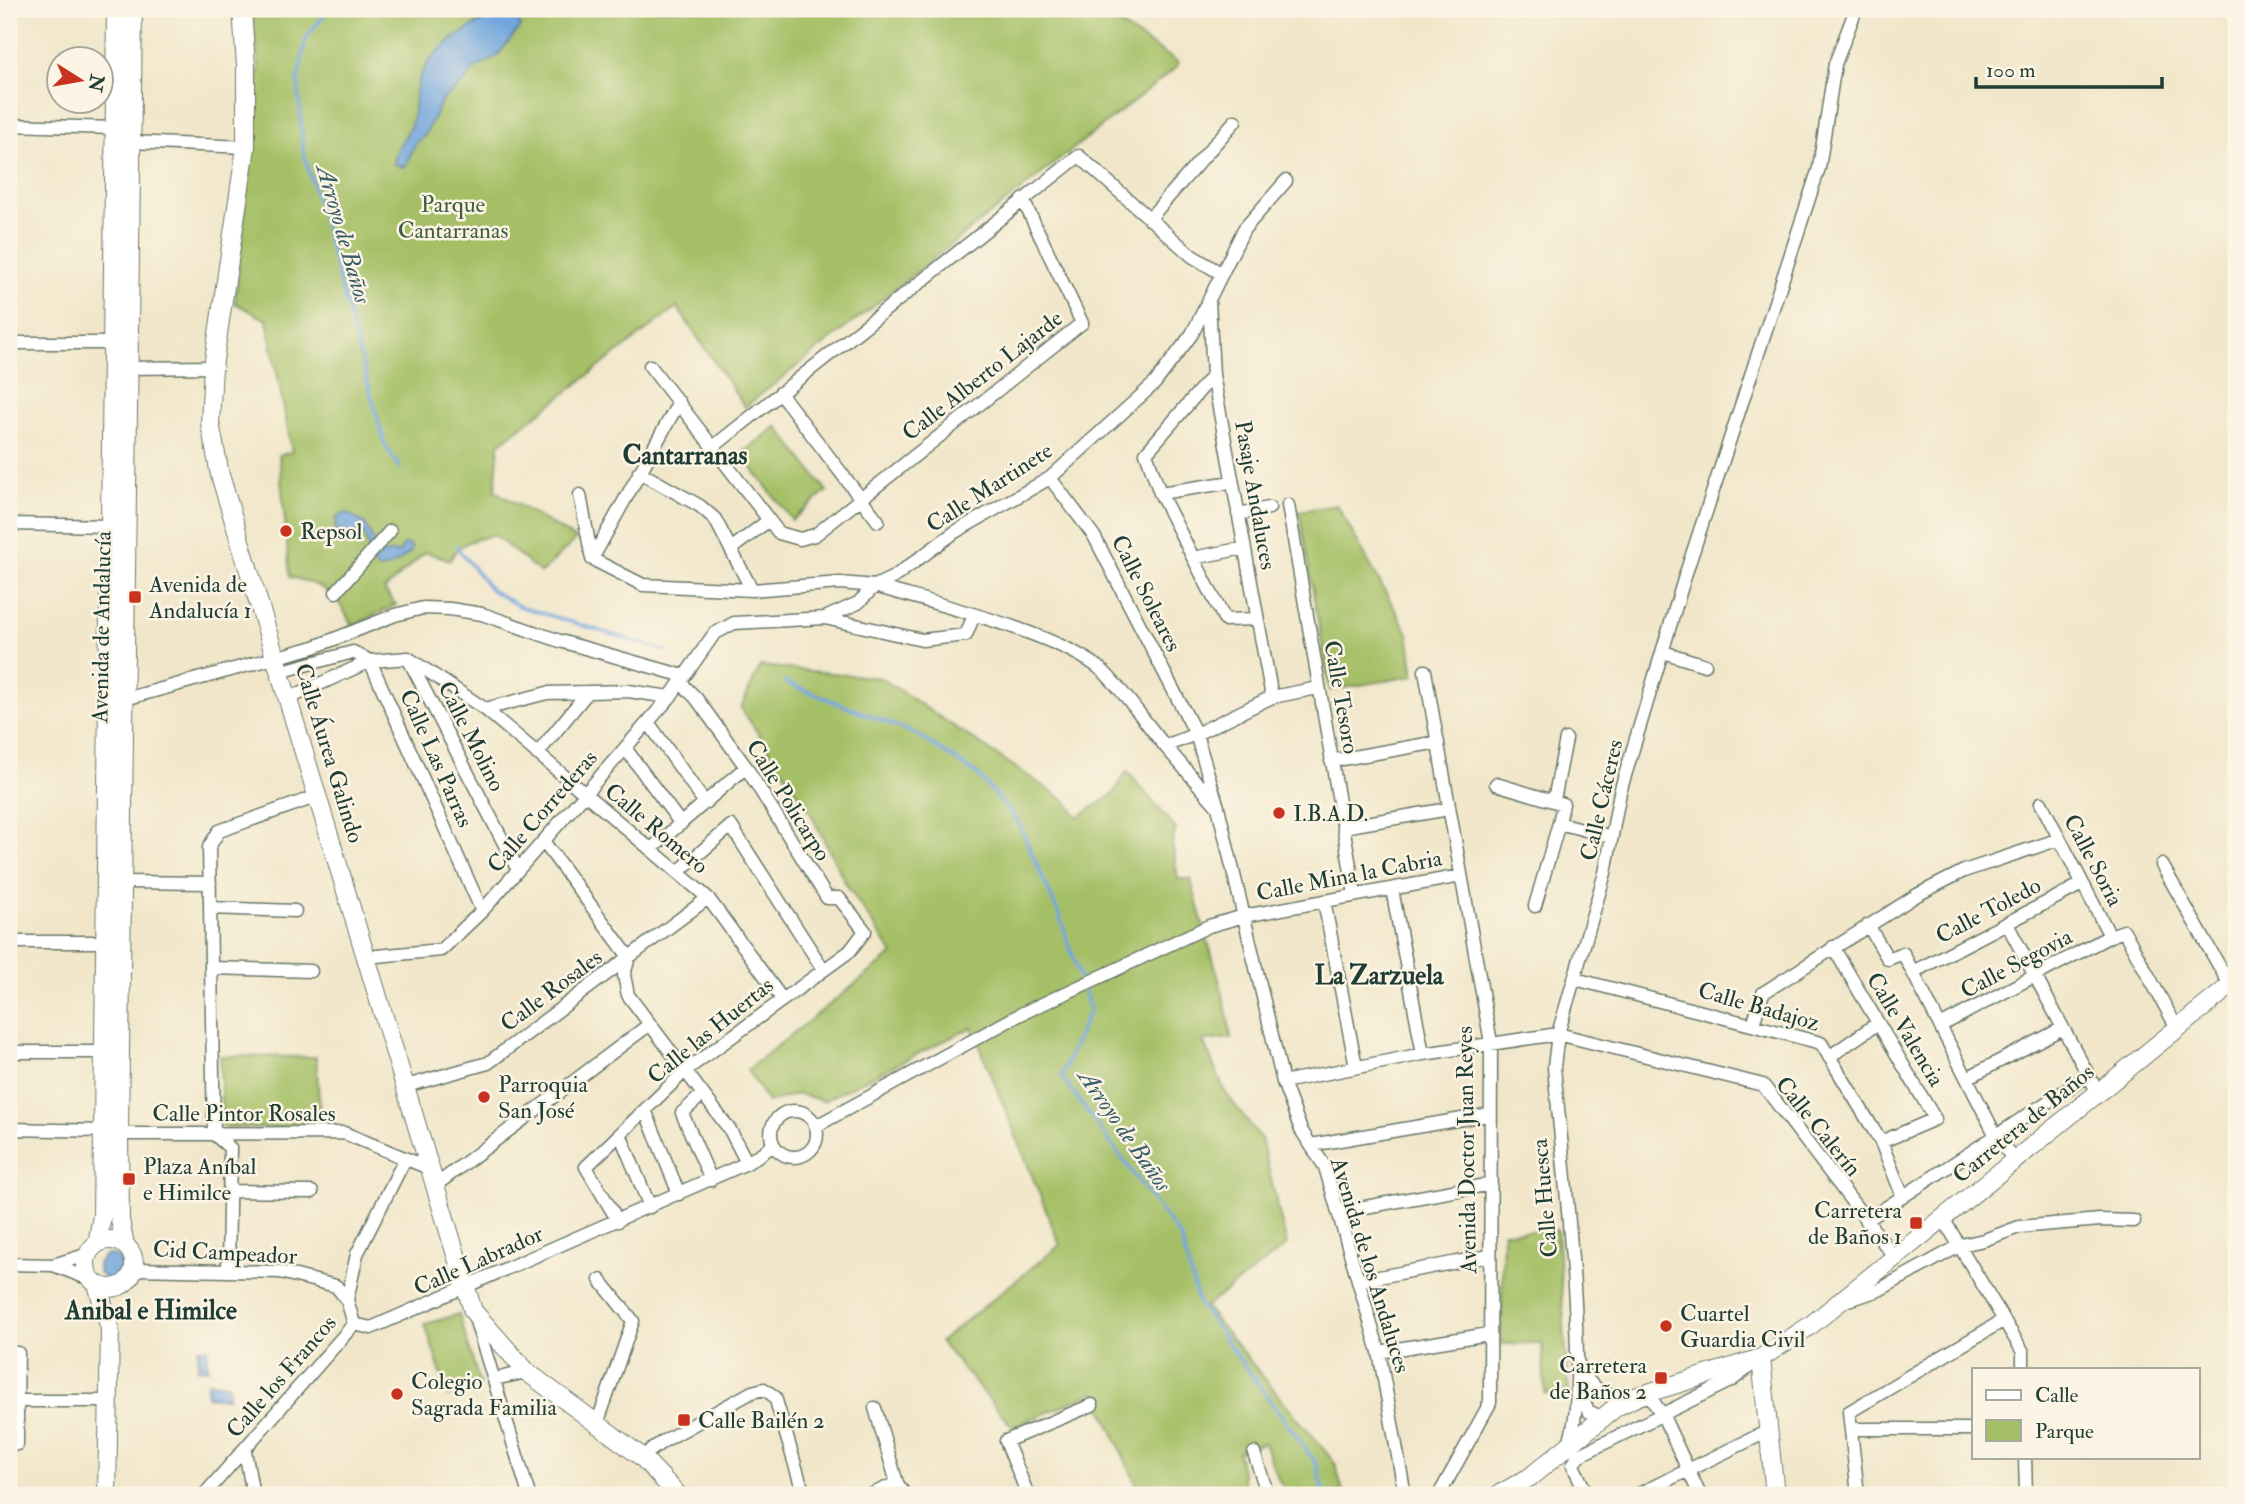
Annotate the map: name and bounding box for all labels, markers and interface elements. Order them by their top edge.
north arrow [46,46,116,116]
scale bar [1976,46,2161,90]
text: 100 m [1986,57,2036,84]
text: N [82,71,109,95]
water label: Arroyo de Baños [308,158,378,308]
park label: Parque Cantarranas [398,190,508,245]
street label: Calle Alberto Lajarde [896,303,1069,447]
street label: Pasaje Andaluces [1228,418,1283,572]
street label: Calle Martinete [921,436,1058,539]
district label: Cantarranas [622,440,748,472]
place label: Repsol [300,517,362,547]
marker: Repsol [278,523,294,539]
street label: Avenida de Andalucía [85,530,118,724]
street label: Calle Soleares [1105,530,1188,656]
place label: Avenida de Andalucía 1 [148,570,252,625]
marker: Avenida de Andalucía 1 [127,589,143,605]
street label: Calle Tesoro [1317,638,1366,756]
street label: Calle Áurea Galindo [288,660,371,846]
street label: Calle Molino [431,676,512,796]
street label: Calle Las Parras [393,685,480,832]
street label: Calle Policarpo [739,734,837,867]
street label: Calle Cáceres [1573,737,1630,864]
street label: Calle Correderas [481,744,604,879]
street label: Calle Romero [599,777,714,880]
place label: I.B.A.D. [1293,799,1368,828]
marker: I.B.A.D. [1271,805,1287,821]
street label: Calle Soria [2057,809,2130,912]
street label: Calle Mina la Cabria [1254,843,1445,908]
street label: Calle Toledo [1931,871,2046,950]
street label: Calle Segovia [1955,922,2078,1005]
street label: Calle Rosales [495,943,608,1038]
district label: La Zarzuela [1314,960,1445,992]
street label: Calle Valencia [1860,967,1951,1092]
street label: Calle las Huertas [641,971,779,1090]
street label: Calle Badajoz [1695,975,1823,1038]
street label: Avenida Doctor Juan Reyes [1450,1026,1483,1275]
street label: Carretera de Baños [1947,1057,2100,1189]
water label: Arroyo de Baños [1069,1060,1179,1198]
place label: Parroquia San José [498,1070,589,1125]
street label: Calle Calerín [1769,1070,1868,1182]
marker: Parroquia San José [476,1089,492,1105]
street label: Calle Pintor Rosales [152,1099,336,1128]
street label: Calle Huesca [1525,1137,1564,1259]
place label: Plaza Aníbal e Himilce [143,1152,256,1207]
street label: Avenida de los Andaluces [1324,1153,1417,1377]
marker: Plaza Aníbal e Himilce [121,1171,137,1187]
place label: Carretera de Baños 1 [1808,1196,1903,1251]
marker: Carretera de Baños 1 [1908,1215,1924,1231]
street label: Calle Labrador [409,1219,548,1302]
street label: Cid Campeador [152,1234,298,1272]
district label: Anibal e Himilce [64,1295,237,1327]
place label: Cuartel Guardia Civil [1680,1299,1806,1354]
street label: Calle los Francos [220,1309,343,1444]
marker: Cuartel Guardia Civil [1658,1318,1674,1334]
place label: Carretera de Baños 2 [1549,1351,1648,1406]
place label: Colegio Sagrada Familia [411,1367,557,1422]
legend [1972,1368,2200,1458]
marker: Carretera de Baños 2 [1653,1370,1669,1386]
text: Calle [2035,1382,2079,1409]
marker: Colegio Sagrada Familia [389,1386,405,1402]
place label: Calle Bailén 2 [698,1406,825,1435]
marker: Calle Bailén 2 [676,1412,692,1428]
text: Parque [2035,1418,2094,1445]

